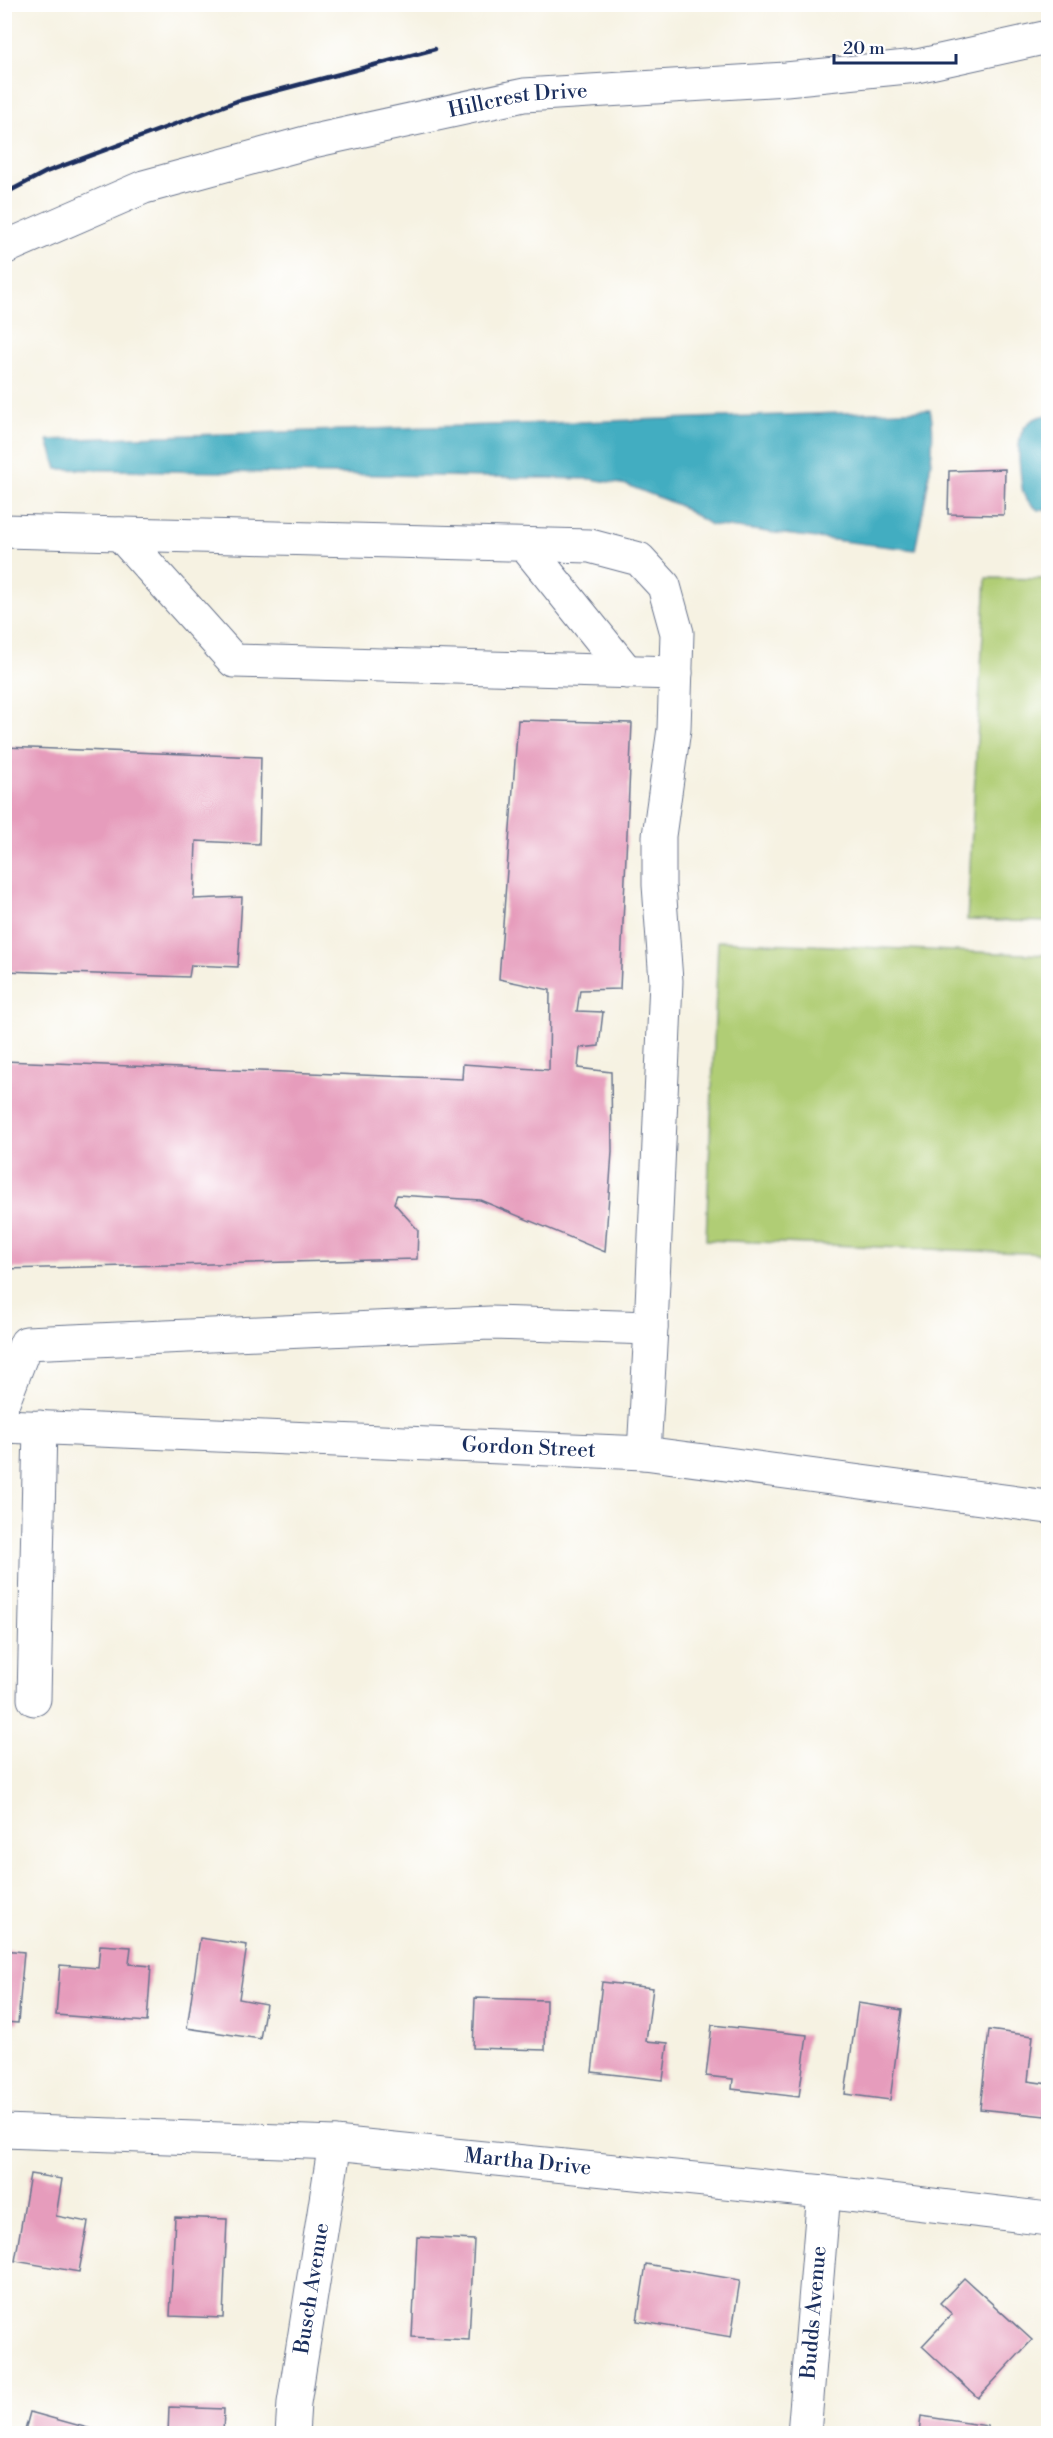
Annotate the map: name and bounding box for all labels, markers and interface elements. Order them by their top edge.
scale bar [834,27,956,65]
text: 20 m [843,37,885,60]
street label: Hillcrest Drive [446,78,588,124]
street label: Gordon Street [461,1432,597,1464]
street label: Martha Drive [463,2143,593,2182]
street label: Busch Avenue [289,2221,335,2357]
street label: Budds Avenue [796,2245,832,2381]

